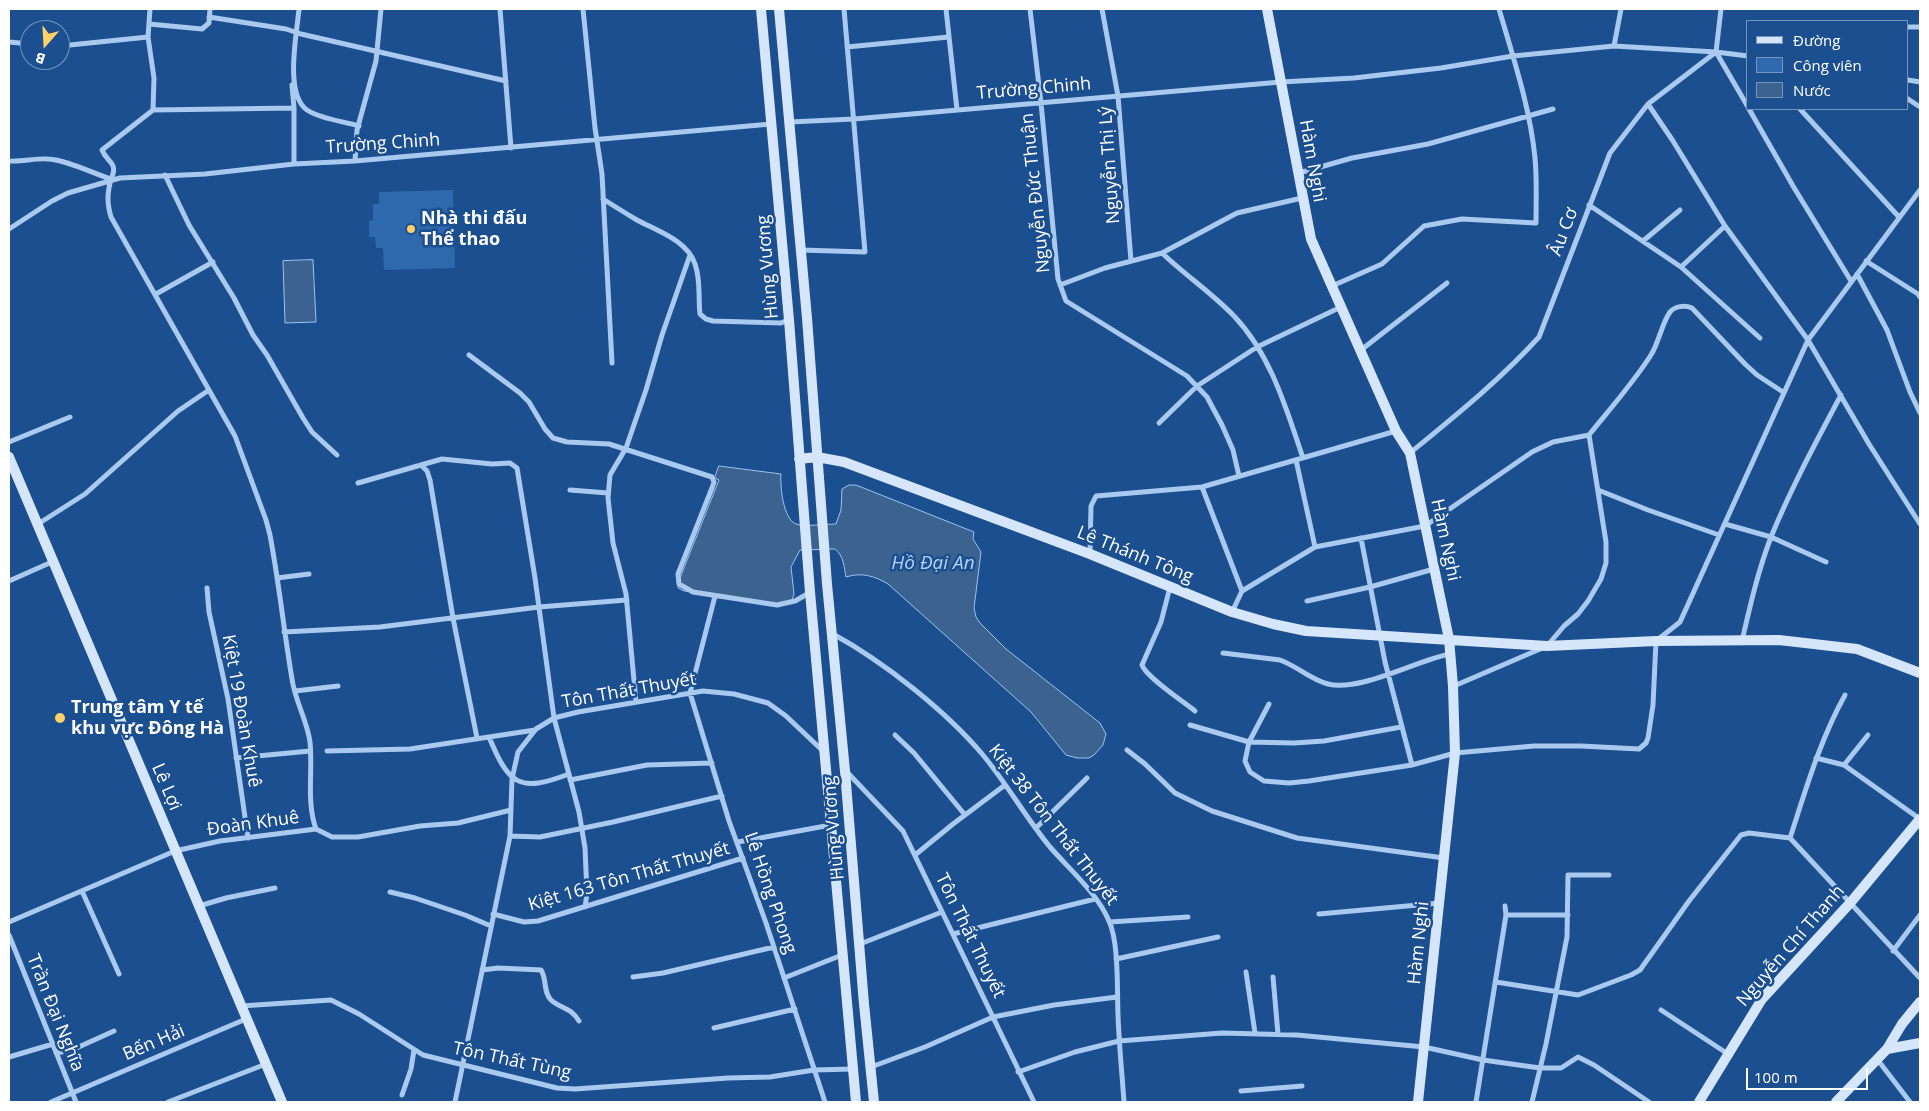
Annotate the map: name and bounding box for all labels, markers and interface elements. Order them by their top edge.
north arrow [20,20,70,70]
legend [1746,20,1909,110]
text: Đường [1793,30,1840,50]
text: B [33,48,48,69]
text: Công viên [1793,55,1862,75]
street label: Trường Chinh [976,73,1092,105]
text: Nước [1793,80,1831,100]
street label: Nguyễn Thị Lý [1095,105,1125,225]
street label: Nguyễn Đức Thuận [1017,112,1055,274]
street label: Hàm Nghi [1294,118,1330,204]
street label: Trường Chinh [325,129,441,159]
street label: Âu Cơ [1545,205,1583,259]
place label: Nhà thi đấu Thể thao [421,208,527,250]
street label: Hùng Vương [753,214,783,320]
marker: Nhà thi đấu Thể thao [405,223,417,235]
street label: Hàm Nghi [1426,497,1464,583]
street label: Lê Thánh Tông [1074,522,1196,588]
water label: Hồ Đại An [891,553,975,575]
street label: Kiệt 19 Đoàn Khuê [217,633,265,789]
street label: Tôn Thất Thuyết [560,669,698,713]
place label: Trung tâm Y tế khu vực Đông Hà [71,697,224,740]
marker: Trung tâm Y tế khu vực Đông Hà [53,711,67,725]
street label: Kiệt 38 Tôn Thất Thuyết [984,740,1122,910]
street label: Lê Lợi [146,760,186,814]
street label: Hùng Vương [819,775,849,881]
street label: Đoàn Khuê [206,807,300,841]
street label: Lê Hồng Phong [739,829,801,957]
street label: Kiệt 163 Tôn Thất Thuyết [526,838,732,916]
street label: Tôn Thất Thuyết [930,870,1010,1002]
street label: Nguyễn Chí Thanh [1732,881,1850,1011]
street label: Hàm Nghi [1404,900,1434,986]
street label: Trần Đại Nghĩa [22,951,88,1075]
street label: Bến Hải [120,1020,188,1066]
street label: Tôn Thất Tùng [451,1038,573,1084]
scale bar [1749,1058,1872,1090]
text: 100 m [1754,1067,1798,1087]

